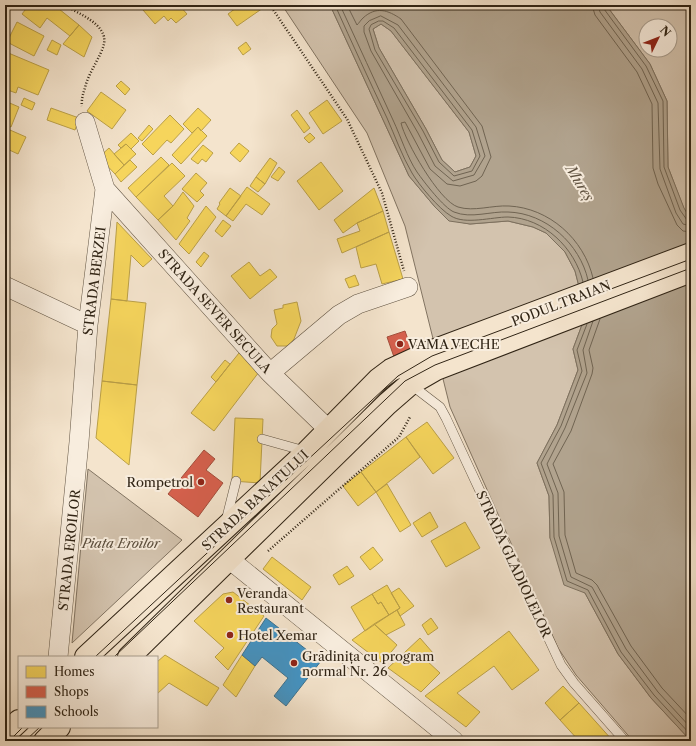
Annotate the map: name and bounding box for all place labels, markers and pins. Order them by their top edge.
place label: VAMA VECHE [407,336,500,352]
marker: VAMA VECHE [395,339,405,349]
place label: Rompetrol [126,474,193,490]
marker: Rompetrol [196,477,206,487]
place label: Veranda Restaurant [236,585,304,616]
marker: Veranda Restaurant [224,595,234,605]
place label: Hotel Xemar [238,627,318,643]
marker: Hotel Xemar [225,630,235,640]
place label: Grădinița cu program normal Nr. 26 [302,648,434,679]
marker: Grădinița cu program normal Nr. 26 [289,658,299,668]

